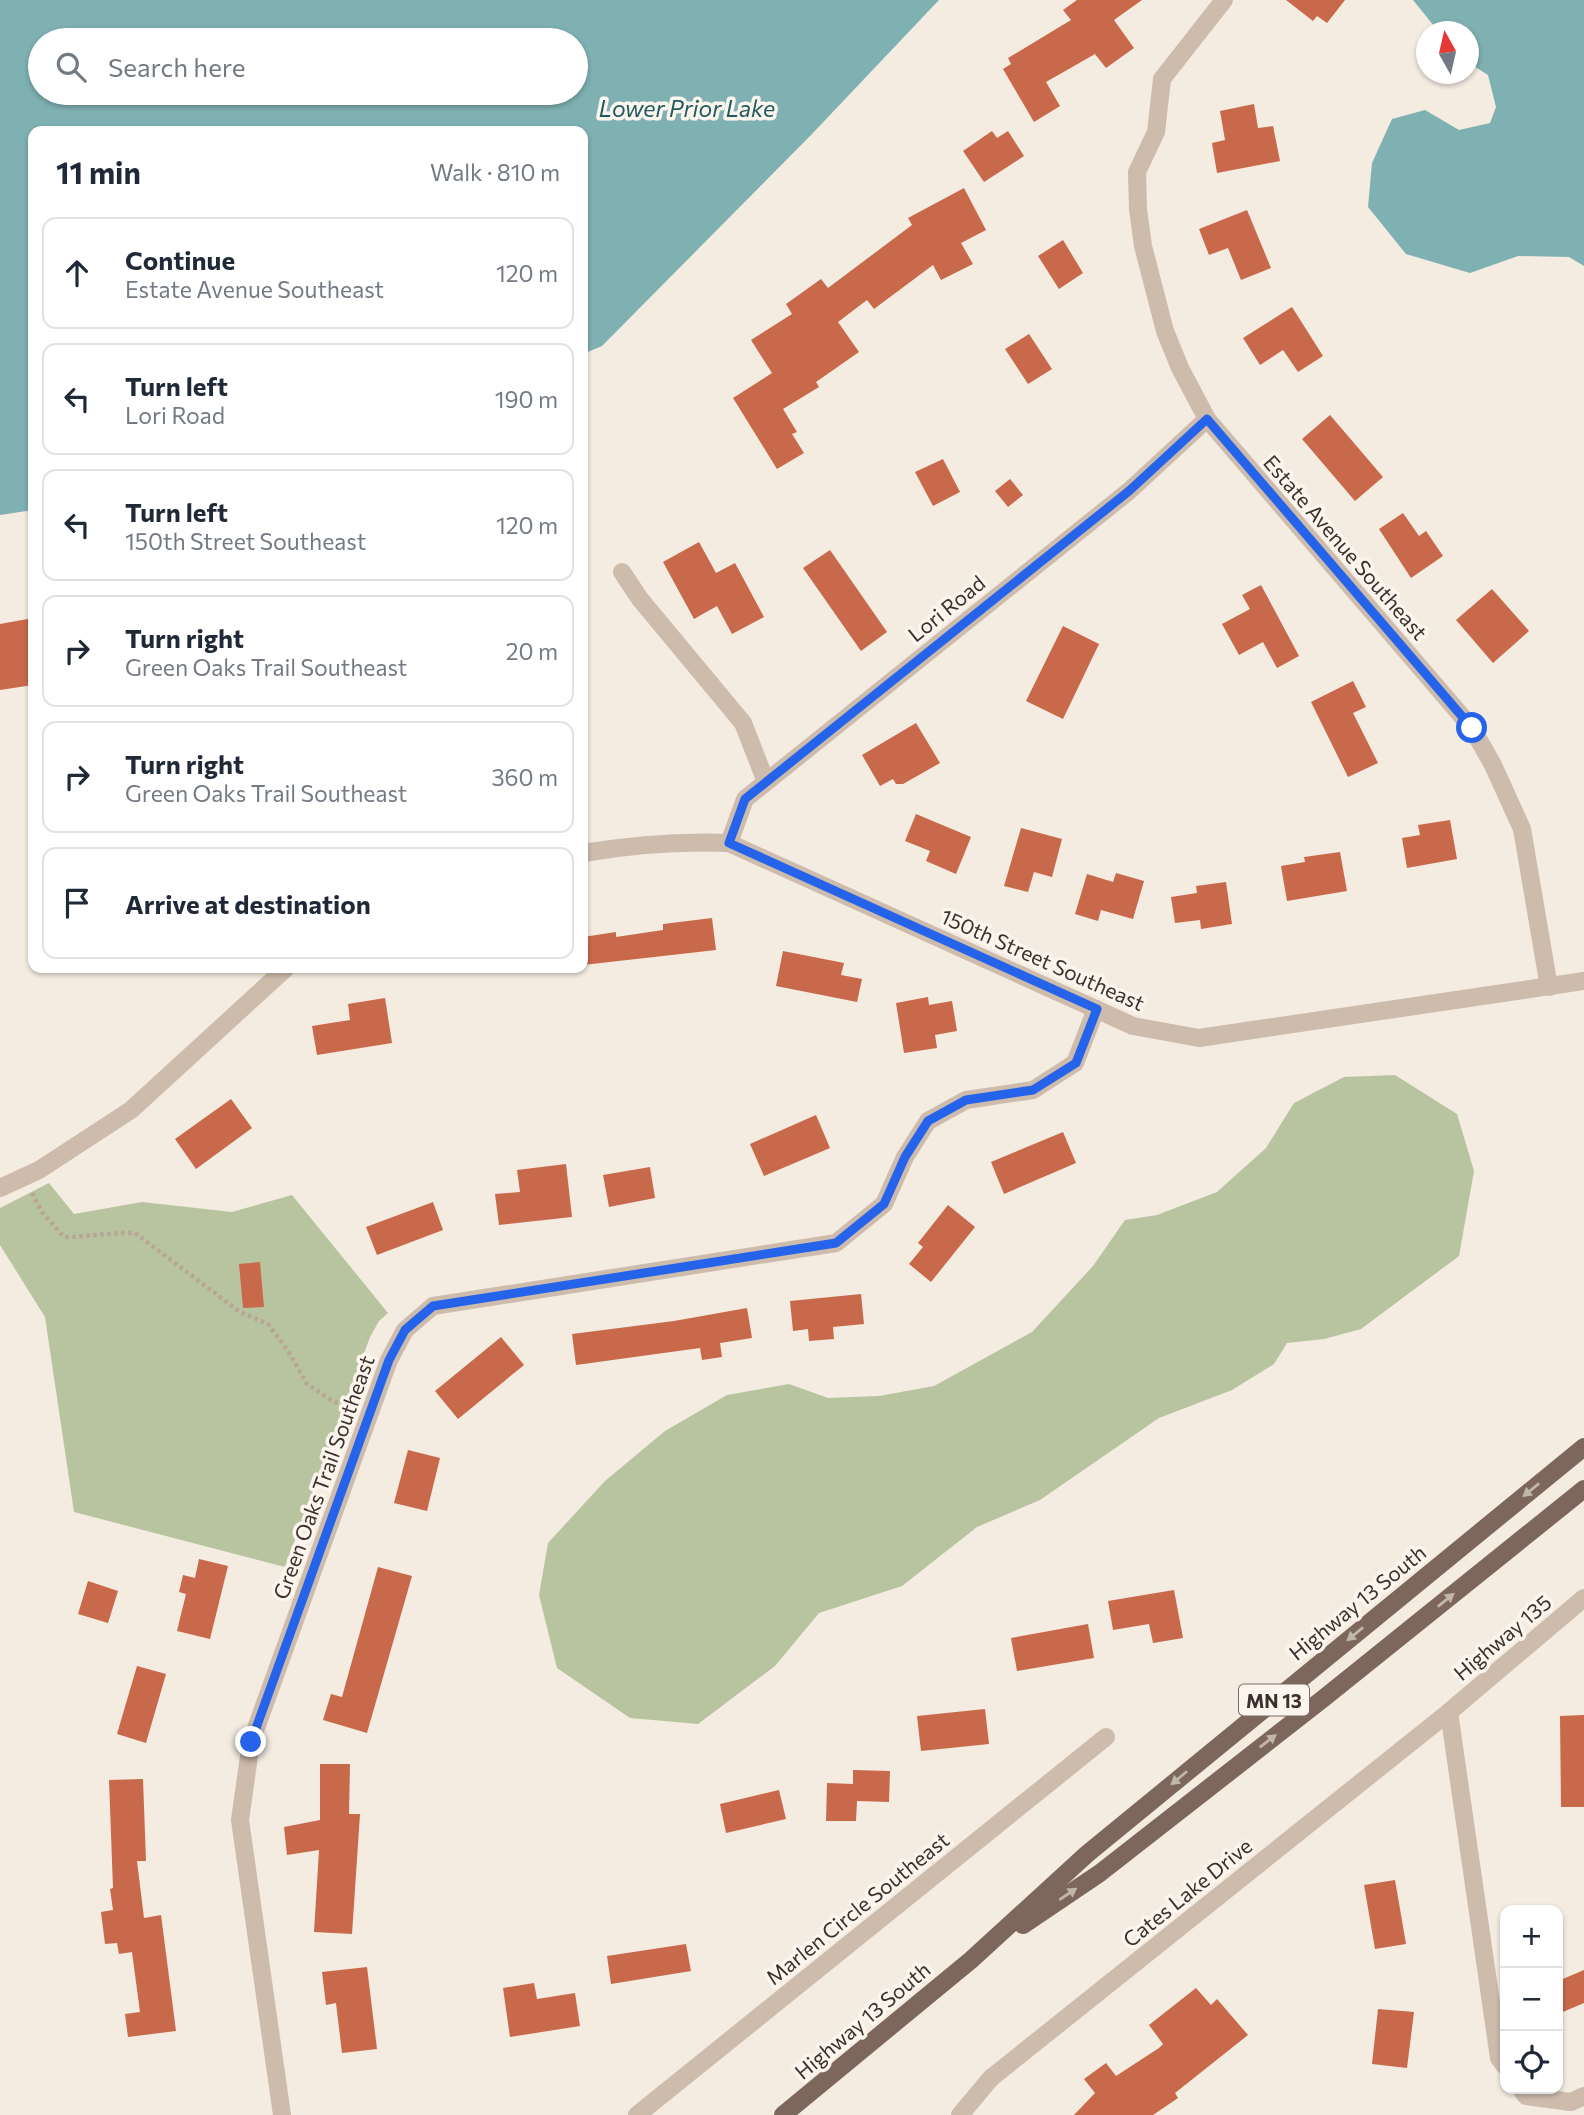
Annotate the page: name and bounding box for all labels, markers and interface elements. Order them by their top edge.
north arrow [1416,21,1479,84]
search box [28,28,588,105]
icon: search [52,48,90,86]
text: Search here [108,51,246,82]
water label: Lower Prior Lake [599,94,775,122]
text: 11 min [56,153,141,190]
text: Walk · 810 m [430,158,560,186]
text: Continue [125,244,235,275]
icon: ahead [58,254,96,292]
text: 120 m [496,259,558,287]
text: Estate Avenue Southeast [125,275,384,303]
text: Turn left [125,370,228,401]
icon: left [58,380,96,418]
text: 190 m [495,385,558,413]
text: Lori Road [125,401,225,429]
street label: Estate Avenue Southeast [1259,450,1433,644]
text: Turn left [125,496,228,527]
icon: left [58,506,96,544]
text: 120 m [496,511,558,539]
text: 150th Street Southeast [125,527,366,555]
street label: Lori Road [903,570,989,646]
text: Turn right [125,622,244,653]
icon: right [58,632,96,670]
text: 20 m [506,637,558,665]
text: Green Oaks Trail Southeast [125,653,407,681]
route start [1456,712,1487,743]
text: Turn right [125,748,244,779]
icon: right [58,758,96,796]
text: 360 m [491,763,558,791]
text: Green Oaks Trail Southeast [125,779,407,807]
icon: arrive [58,884,96,922]
text: Arrive at destination [125,888,371,919]
street label: 150th Street Southeast [937,903,1149,1015]
street label: Green Oaks Trail Southeast [267,1352,379,1602]
one-way arrow [1522,1482,1540,1497]
street label: Highway 13 South [1284,1539,1430,1665]
street label: Highway 135 [1448,1589,1556,1685]
one-way arrow [1437,1593,1455,1608]
one-way arrow [1346,1626,1364,1641]
road number: MN 13 [1239,1684,1309,1716]
route end [235,1726,266,1757]
one-way arrow [1259,1735,1277,1749]
one-way arrow [1171,1770,1188,1785]
street label: Marlen Circle Southeast [761,1827,953,1989]
street label: Cates Lake Drive [1118,1832,1256,1952]
one-way arrow [1058,1888,1078,1901]
map controls [1500,1905,1563,2094]
button: + [1500,1905,1563,1968]
street label: Highway 13 South [789,1956,935,2084]
button: − [1500,1968,1563,2031]
button: locate [1500,2031,1563,2094]

